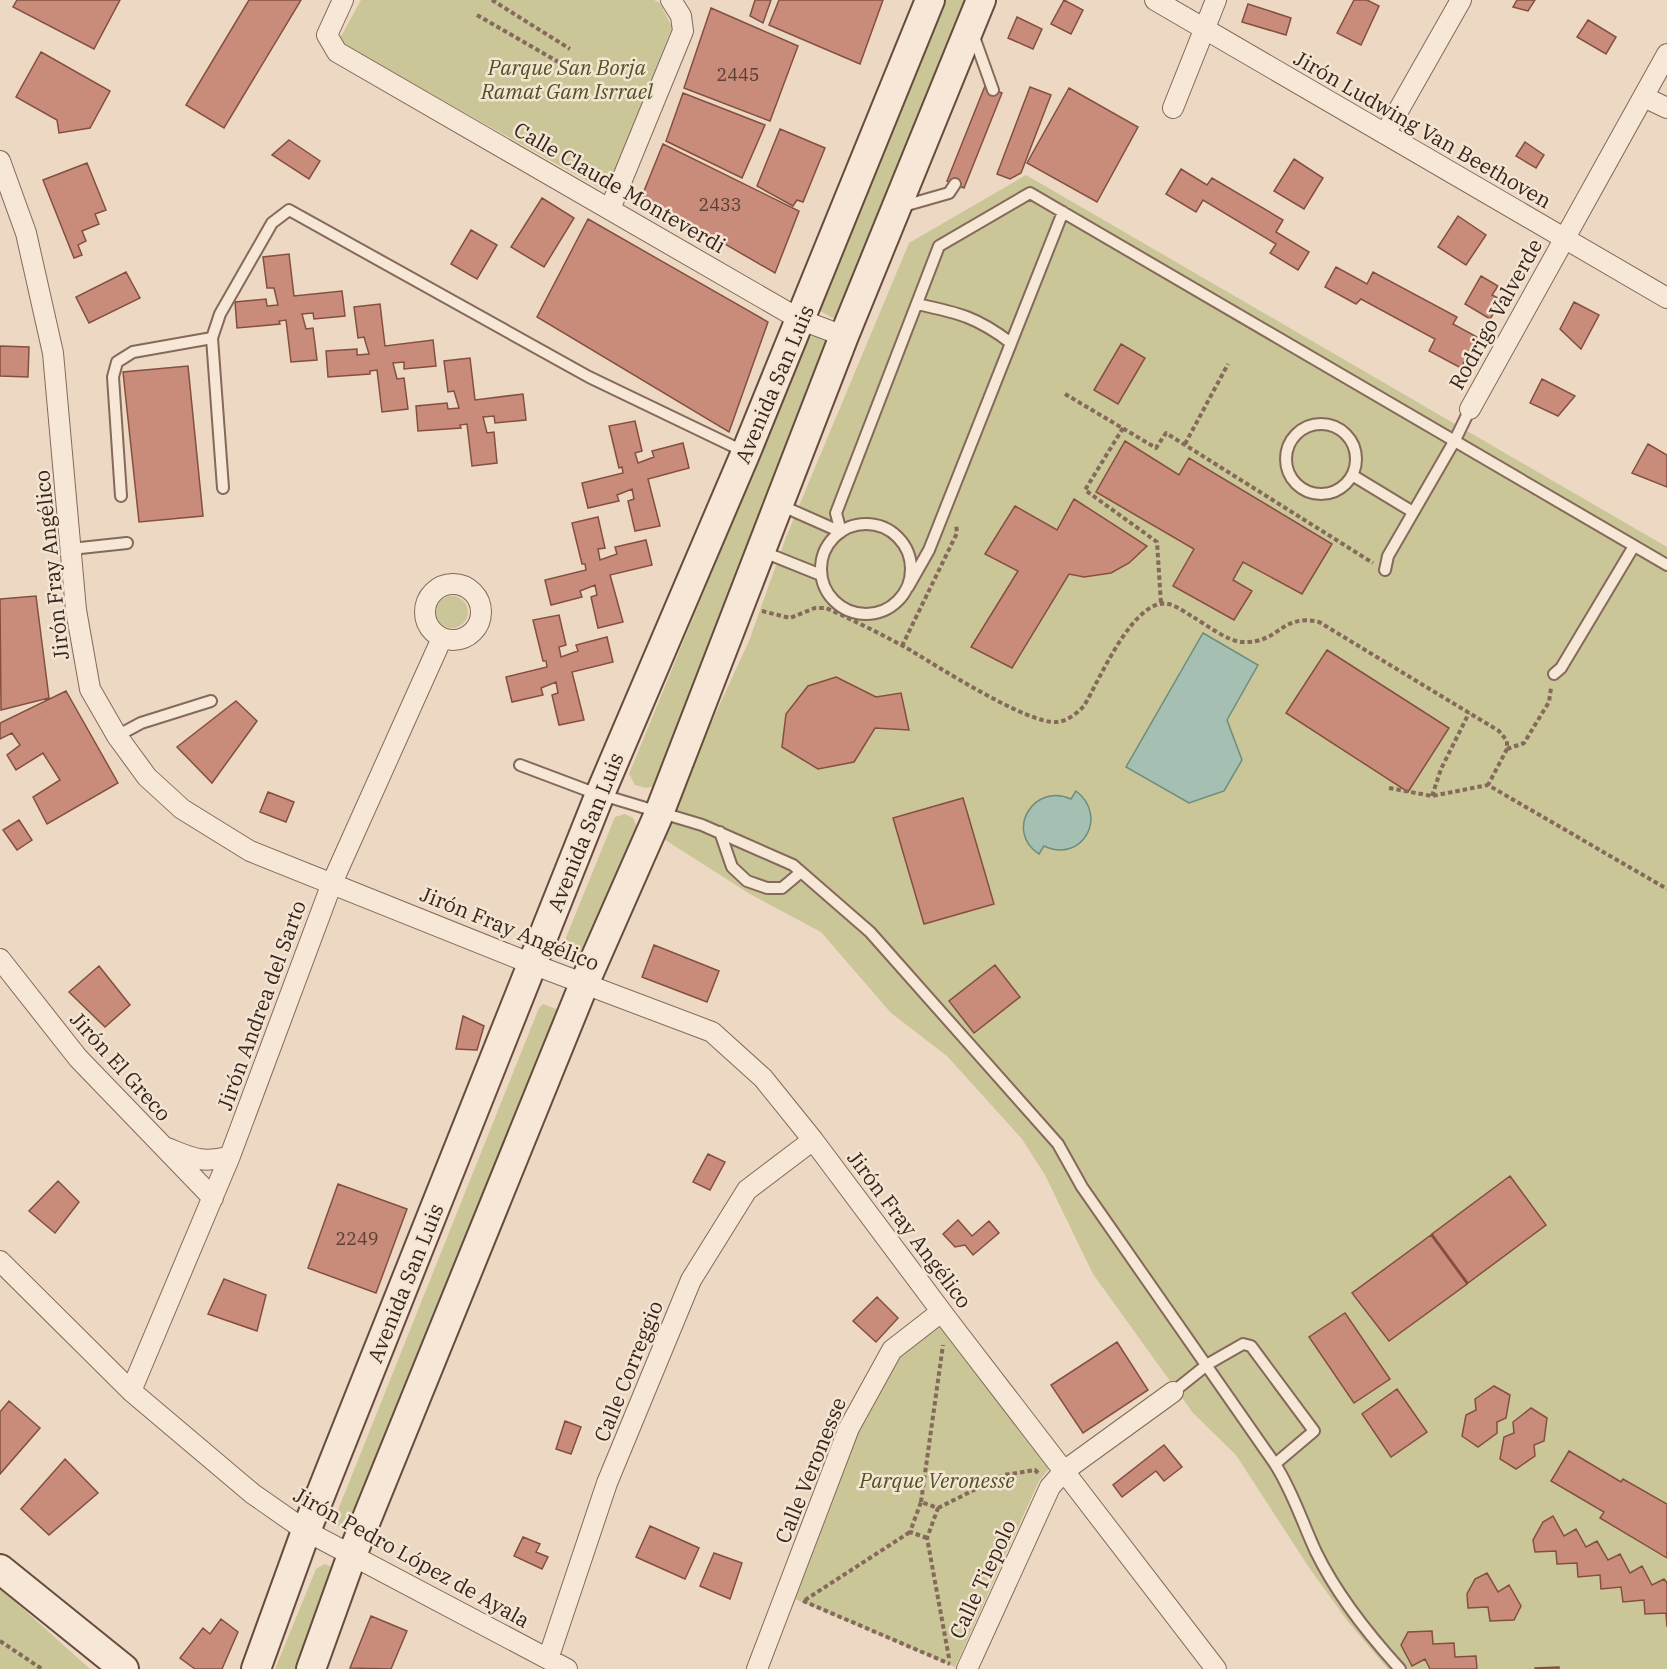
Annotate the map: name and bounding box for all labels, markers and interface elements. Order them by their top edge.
street label: Jirón Ludwing Van Beethoven [1289,44,1557,214]
park label: Parque San Borja Ramat Gam Isrrael [480,53,654,105]
house number: 2445 [716,63,760,86]
street label: Calle Claude Monteverdi [509,115,731,259]
house number: 2433 [698,193,742,216]
street label: Rodrigo Valverde [1442,234,1548,394]
street label: Avenida San Luis [728,301,820,467]
street label: Jirón Fray Angélico [27,469,75,661]
street label: Avenida San Luis [540,748,630,916]
street label: Jirón Fray Angélico [416,879,604,977]
street label: Jirón Andrea del Sarto [210,896,312,1114]
street label: Jirón El Greco [64,1005,178,1127]
street label: Jirón Fray Angélico [841,1144,979,1314]
street label: Avenida San Luis [360,1199,450,1367]
house number: 2249 [335,1227,379,1250]
street label: Calle Correggio [587,1296,669,1446]
street label: Calle Veronesse [768,1393,852,1547]
park label: Parque Veronesse [858,1466,1015,1494]
street label: Jirón Pedro López de Ayala [289,1480,535,1634]
street label: Calle Tiepolo [942,1515,1022,1643]

